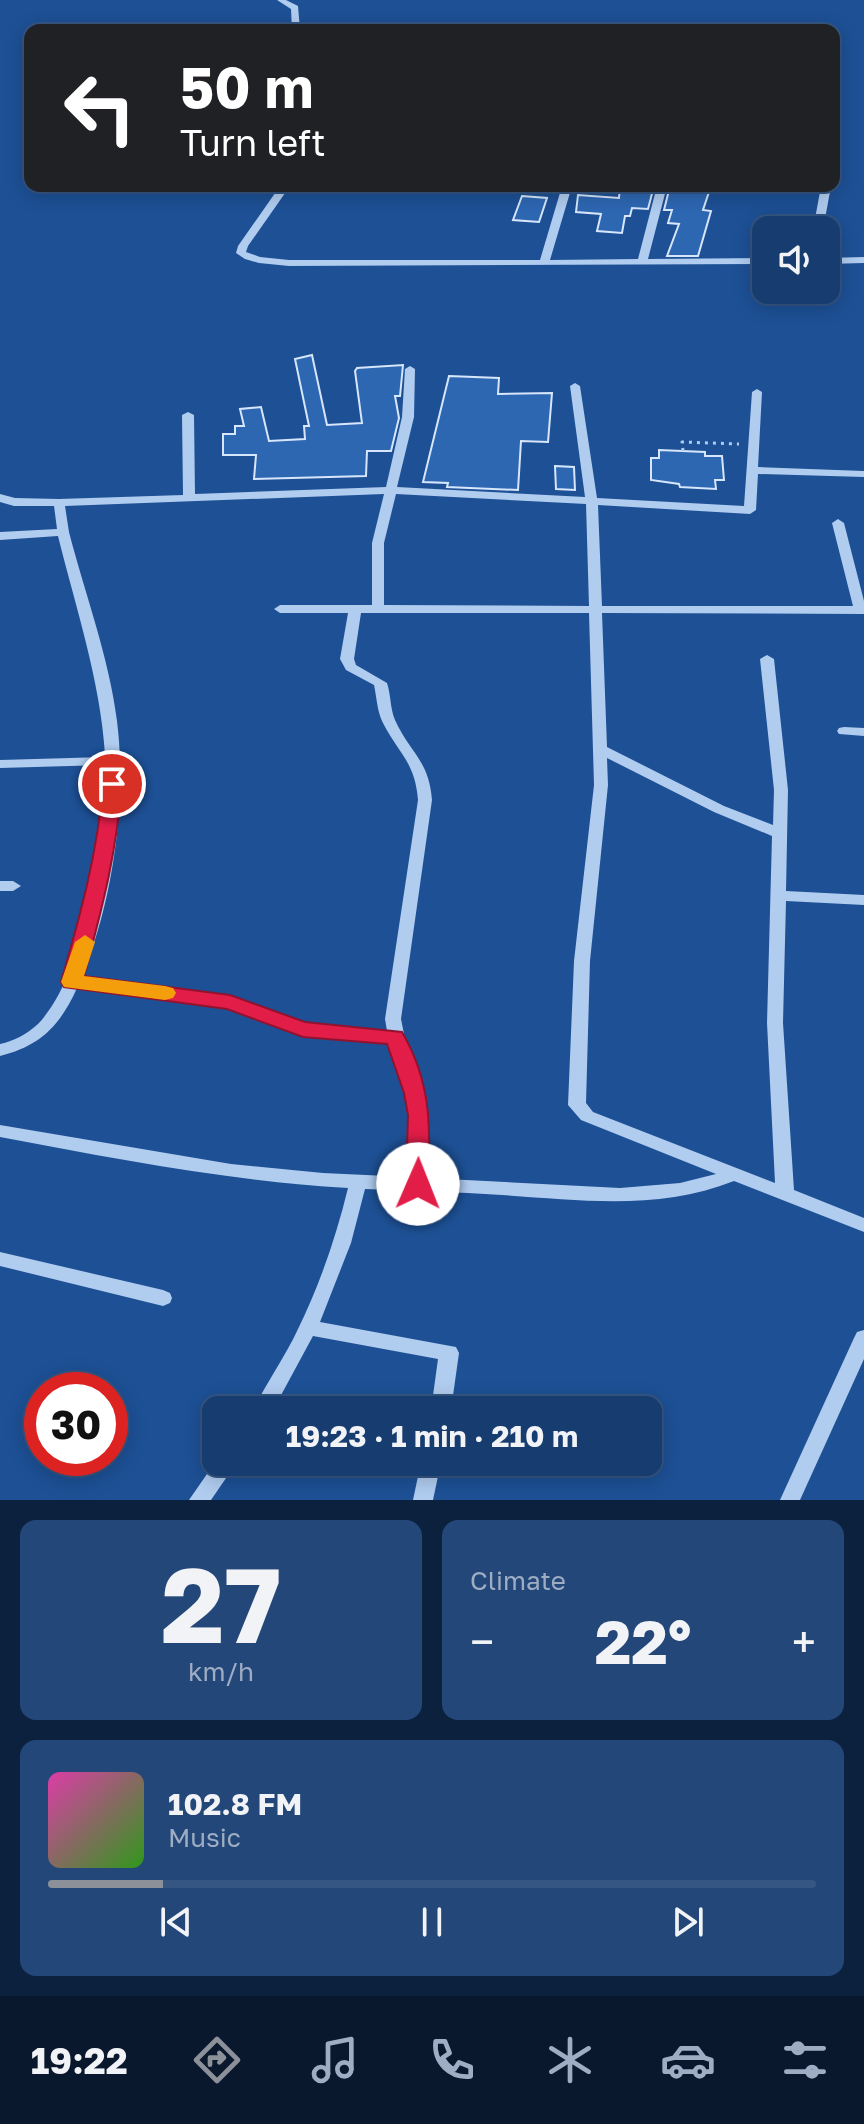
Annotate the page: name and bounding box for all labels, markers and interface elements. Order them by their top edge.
text: 50 m [180,53,314,120]
icon: left [48,56,152,160]
text: Turn left [180,121,326,164]
map controls [752,216,840,304]
button: sound [752,216,840,304]
pin [78,750,146,818]
icon: arrive [90,762,134,806]
position arrow [376,1142,460,1226]
speed limit sign: 30 [24,1372,128,1476]
text: 19:23 · 1 min · 210 m [286,1418,578,1454]
text: 27 [161,1541,281,1666]
text: Climate [470,1565,566,1596]
text: 22° [595,1605,691,1677]
text: − [470,1615,494,1668]
text: + [792,1615,816,1668]
text: km/h [188,1656,254,1687]
text: 102.8 FM [168,1786,302,1822]
text: Music [168,1822,241,1853]
icon: previous [154,1900,198,1944]
icon: pause [410,1900,454,1944]
icon: next [666,1900,710,1944]
icon: directions [189,2032,245,2088]
icon: music [307,2032,363,2088]
icon: phone [424,2032,480,2088]
icon: climate [542,2032,598,2088]
icon: car [660,2032,716,2088]
icon: filters [777,2032,833,2088]
text: 19:22 [31,2039,128,2082]

